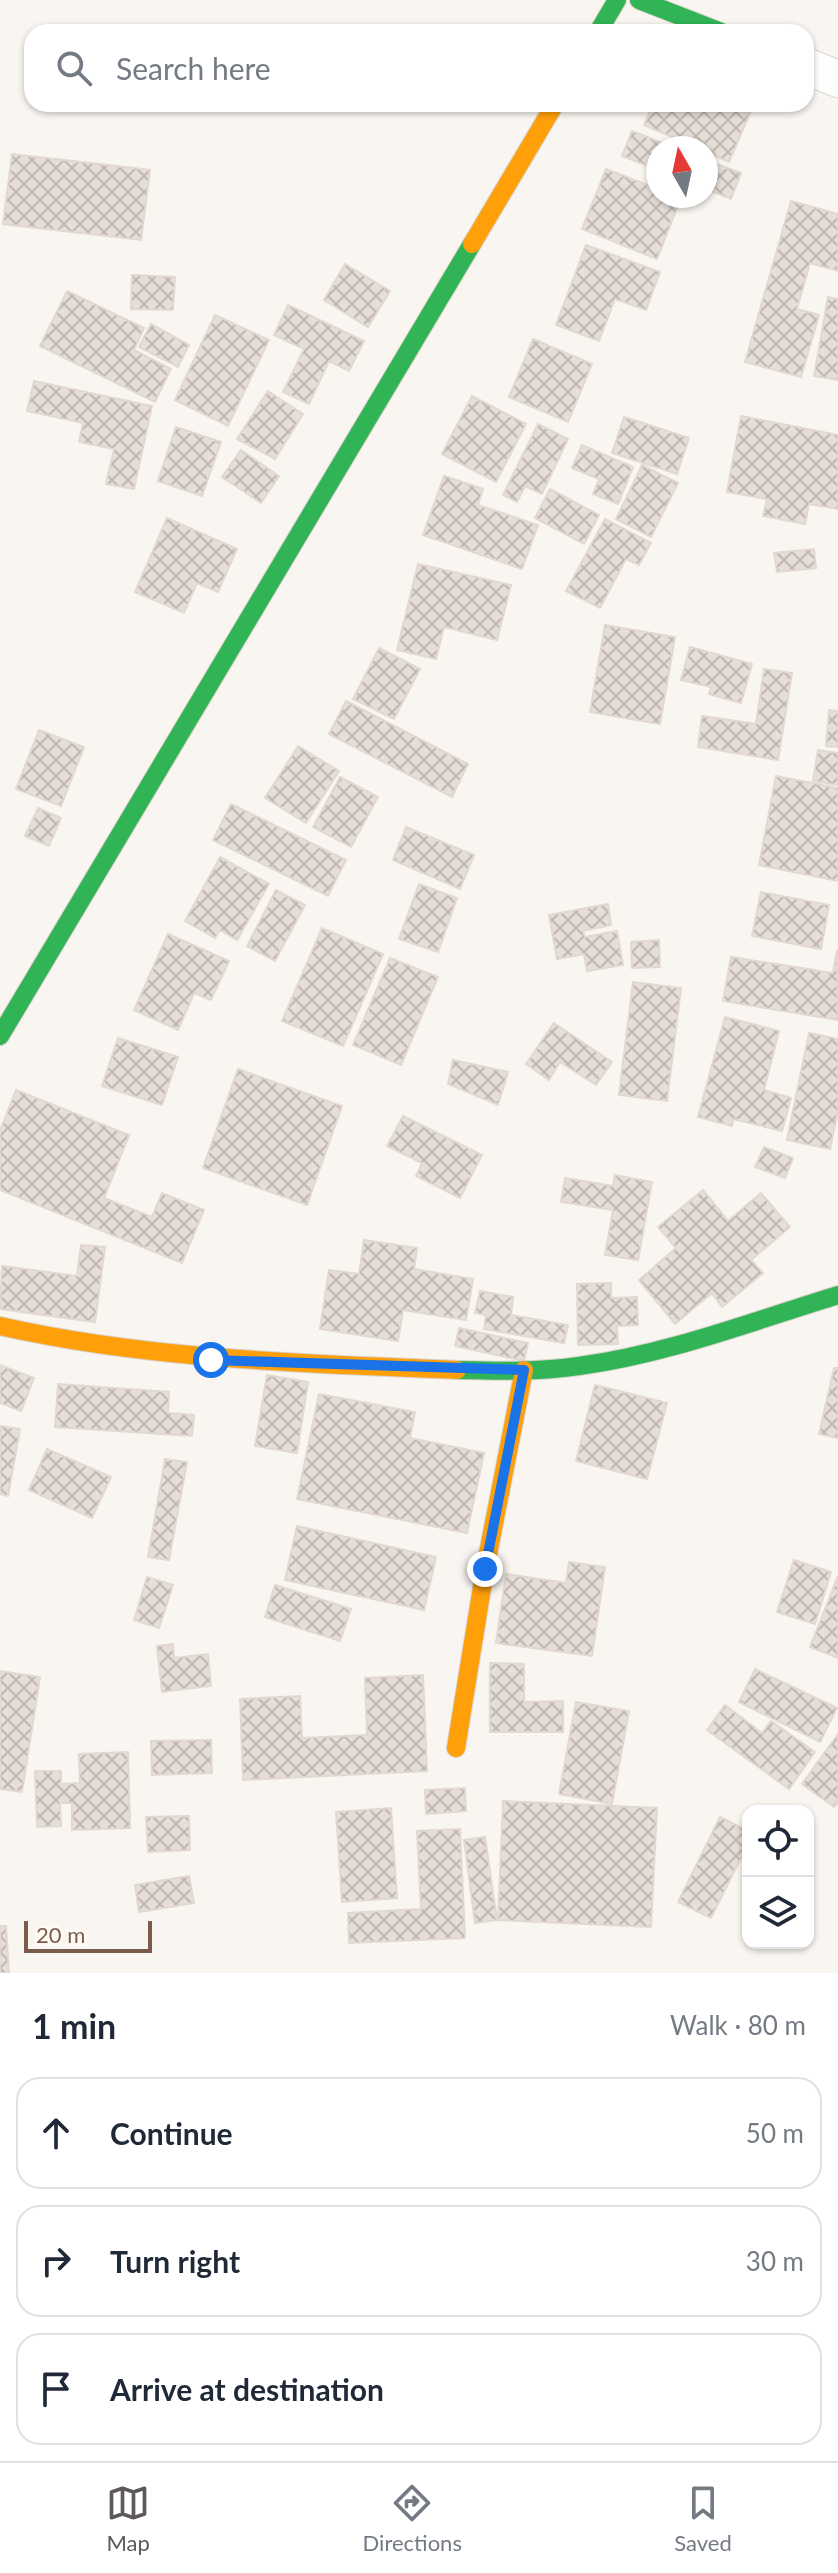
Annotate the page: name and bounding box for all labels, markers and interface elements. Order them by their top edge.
search box [24,24,814,112]
icon: search [52,46,96,90]
text: Search here [116,50,271,86]
north arrow [646,136,718,208]
route start [193,1342,229,1378]
route end [467,1551,503,1587]
map controls [742,1805,814,1949]
button: locate [742,1805,814,1877]
button: layers [742,1877,814,1949]
scale bar [24,1917,152,1953]
text: 20 m [36,1921,85,1948]
text: 1 min [32,2005,116,2046]
text: Walk · 80 m [670,2009,806,2041]
icon: ahead [34,2111,78,2155]
text: Continue [110,2115,233,2151]
text: 50 m [746,2117,804,2149]
icon: right [34,2239,78,2283]
text: Turn right [110,2243,240,2279]
text: 30 m [746,2245,804,2277]
icon: arrive [34,2367,78,2411]
text: Arrive at destination [110,2371,384,2407]
tab: Map [106,2481,150,2556]
tab: Directions [363,2481,462,2556]
tab: Saved [674,2481,732,2556]

